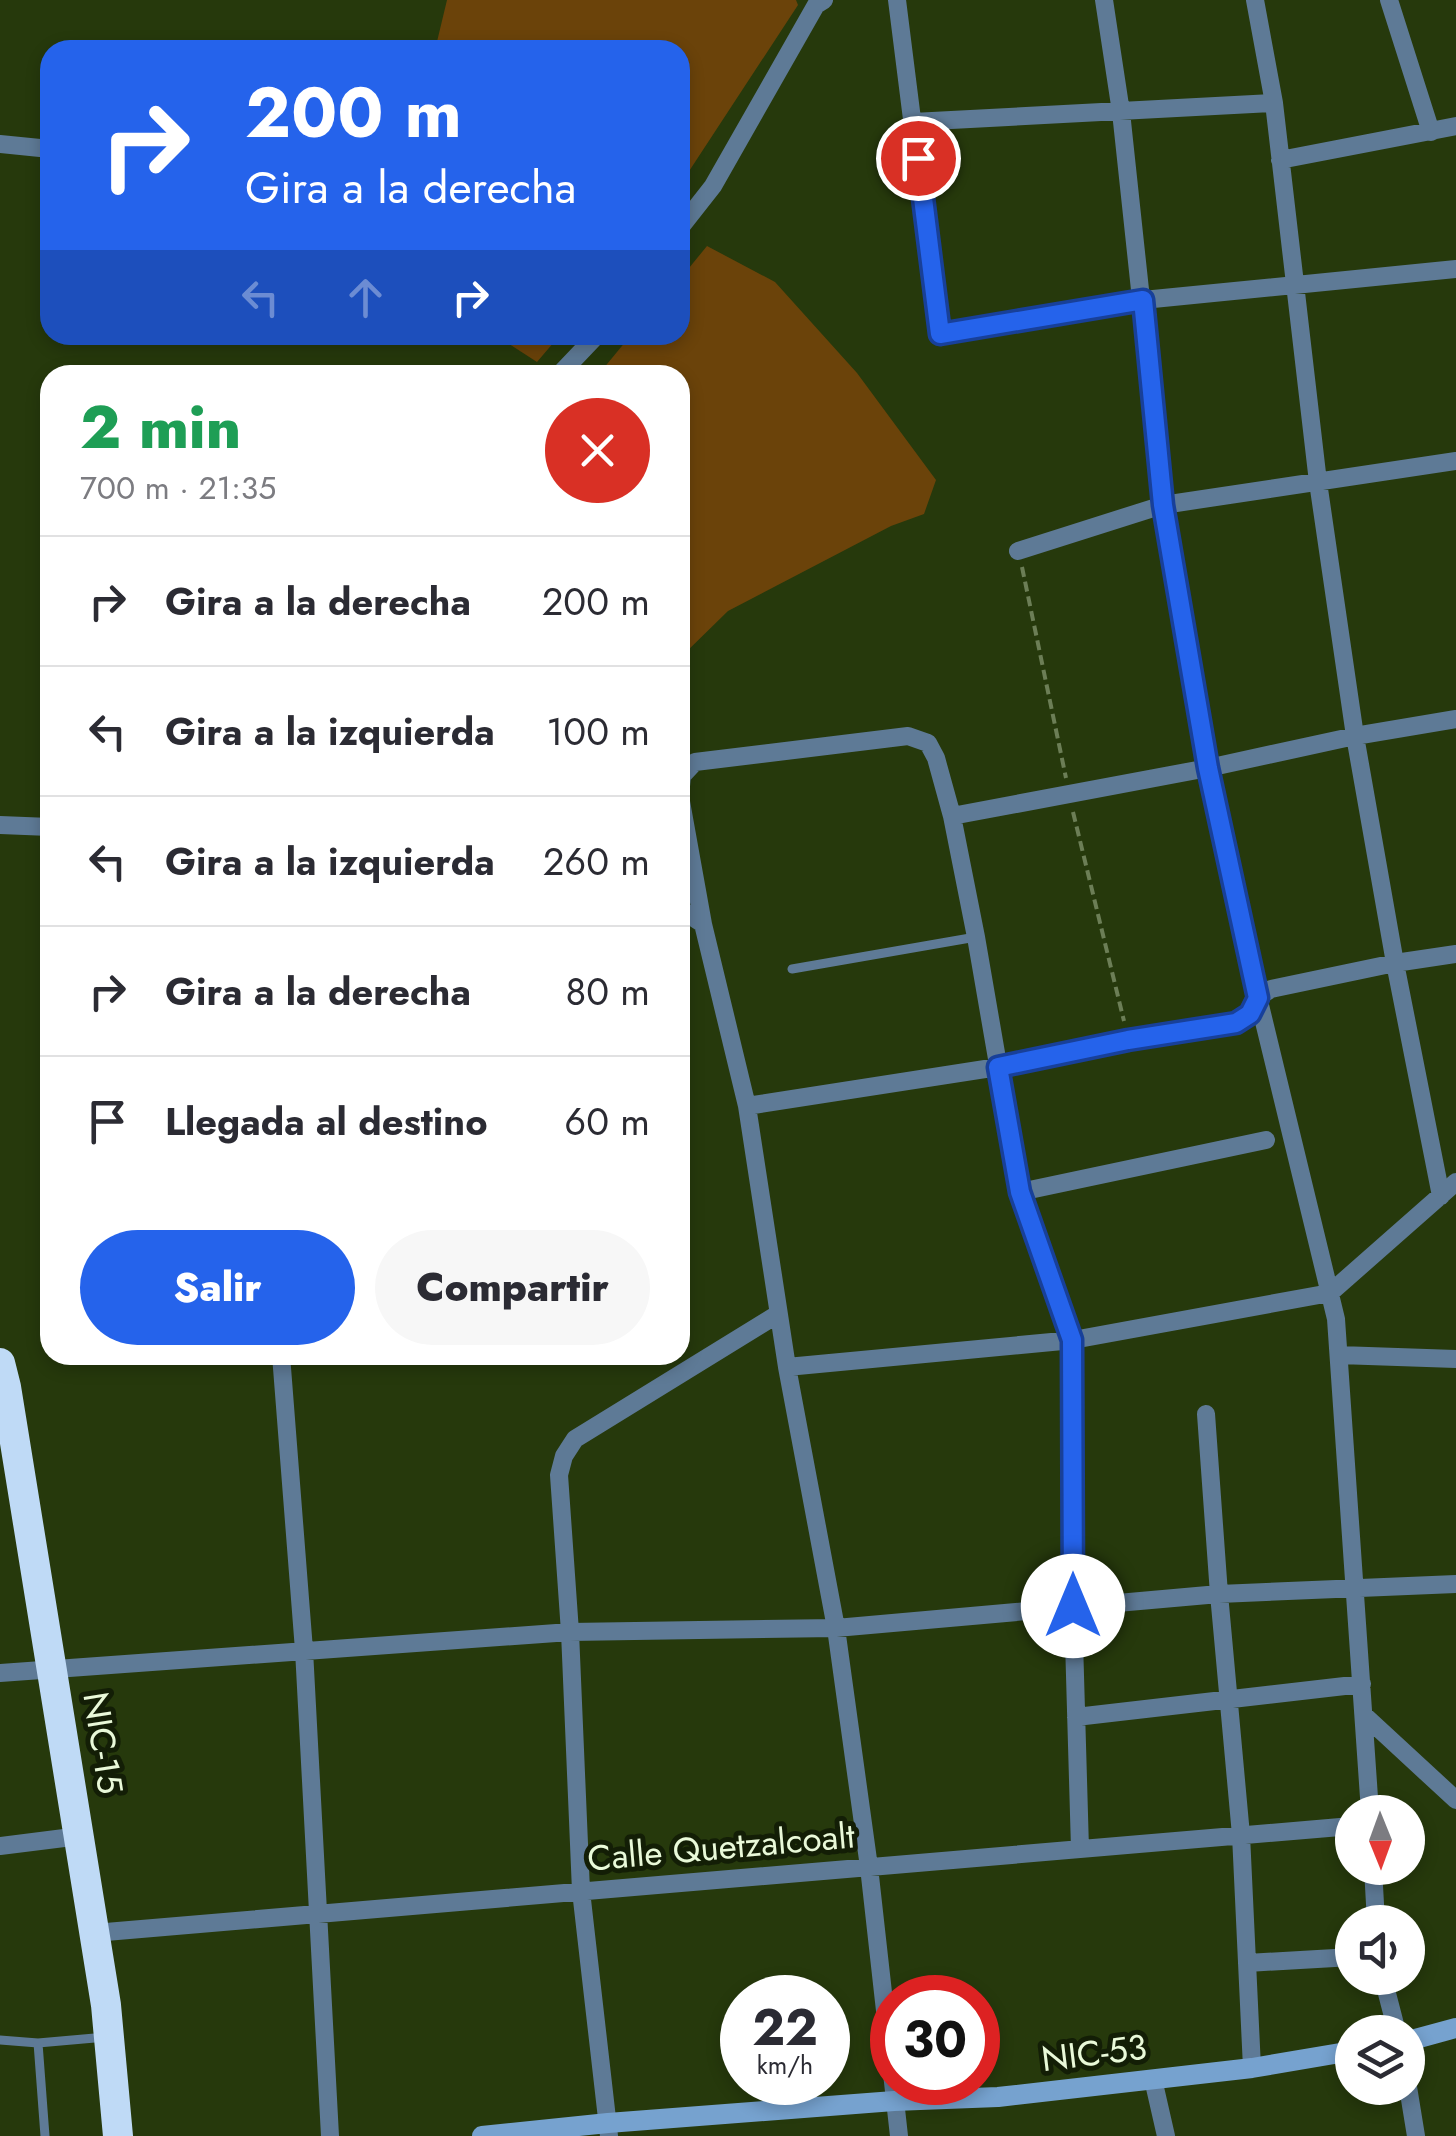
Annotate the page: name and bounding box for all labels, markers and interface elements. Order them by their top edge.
text: 200 m [245,62,462,163]
icon: right [80,80,210,210]
pin [876,116,961,201]
icon: arrive [891,131,946,186]
text: Gira a la derecha [245,155,576,220]
icon: left [233,270,288,325]
icon: ahead [338,270,393,325]
icon: right [443,270,498,325]
text: 2 min [80,384,241,471]
button: close [545,398,650,503]
text: 700 m · 21:35 [80,465,276,511]
icon: right [80,574,135,629]
text: Gira a la derecha [165,574,471,629]
text: 200 m [542,574,650,629]
icon: left [80,704,135,759]
text: Gira a la izquierda [165,704,495,759]
text: 100 m [546,704,650,759]
icon: left [80,834,135,889]
text: Gira a la izquierda [165,834,495,889]
text: 260 m [543,834,650,889]
icon: right [80,964,135,1019]
text: Gira a la derecha [165,964,471,1019]
text: 80 m [565,964,650,1019]
icon: arrive [80,1094,135,1149]
text: Llegada al destino [165,1094,488,1149]
text: 60 m [564,1094,650,1149]
button: Salir [80,1230,355,1345]
button: Compartir [375,1230,650,1345]
position arrow [1021,1554,1125,1658]
street label: NIC-15 [70,1688,136,1798]
north arrow [1335,1795,1425,1885]
map controls [1335,1795,1425,2105]
street label: Calle Quetzalcoalt [585,1810,857,1884]
button: sound [1335,1905,1425,1995]
speed limit sign: 30 [870,1975,1000,2105]
text: 22 [752,1991,818,2064]
button: layers [1335,2015,1425,2105]
street label: NIC-53 [1038,2022,1150,2084]
text: km/h [757,2047,813,2083]

